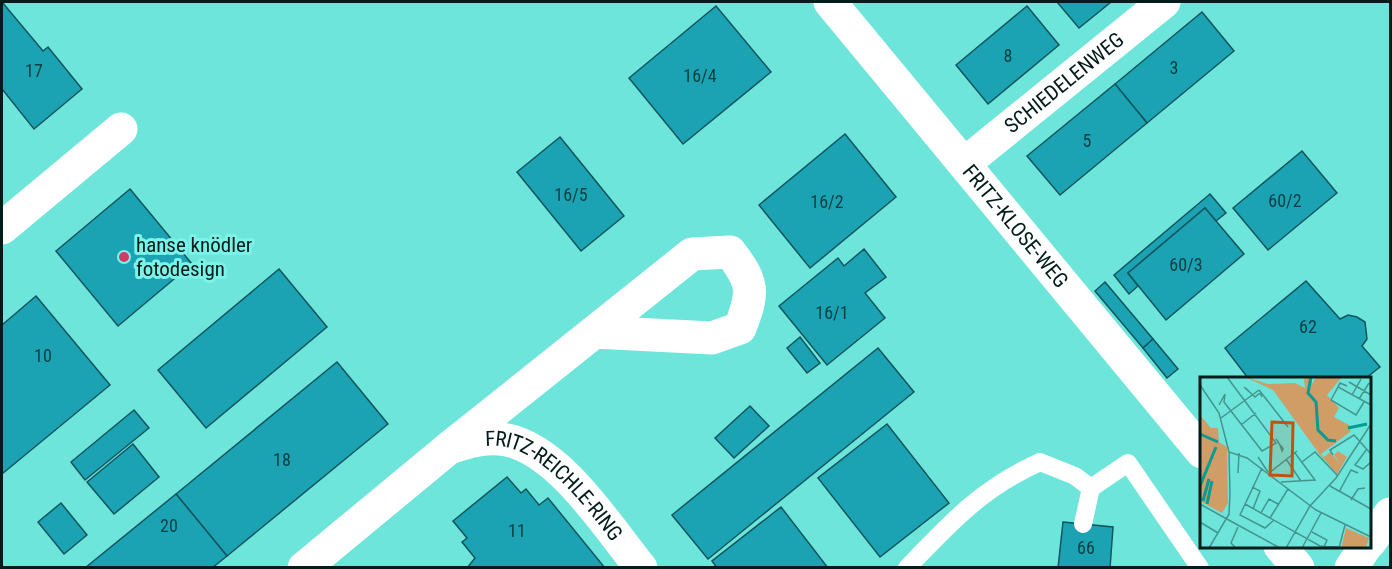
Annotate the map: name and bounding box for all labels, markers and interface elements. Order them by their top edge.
street label: SCHIEDELENWEG [1000,27,1129,138]
house number: 8 [1004,45,1012,66]
house number: 3 [1170,57,1178,78]
house number: 17 [25,60,43,81]
house number: 16/4 [683,65,717,86]
house number: 5 [1083,130,1092,151]
street label: FRITZ-KLOSE-WEG [958,160,1073,293]
house number: 16/5 [554,184,588,205]
house number: 60/2 [1268,190,1302,211]
house number: 16/2 [810,191,844,212]
place label: hanse knödler fotodesign [136,233,252,281]
marker: hanse knödler fotodesign [117,250,131,264]
house number: 60/3 [1169,254,1203,275]
house number: 16/1 [815,302,849,323]
house number: 62 [1299,316,1317,337]
house number: 10 [34,345,52,366]
inset map [1200,377,1371,548]
street label: FRITZ-REICHLE-RING [485,427,628,545]
house number: 18 [273,449,291,470]
house number: 20 [160,515,178,536]
house number: 11 [508,520,526,541]
house number: 66 [1077,537,1095,558]

